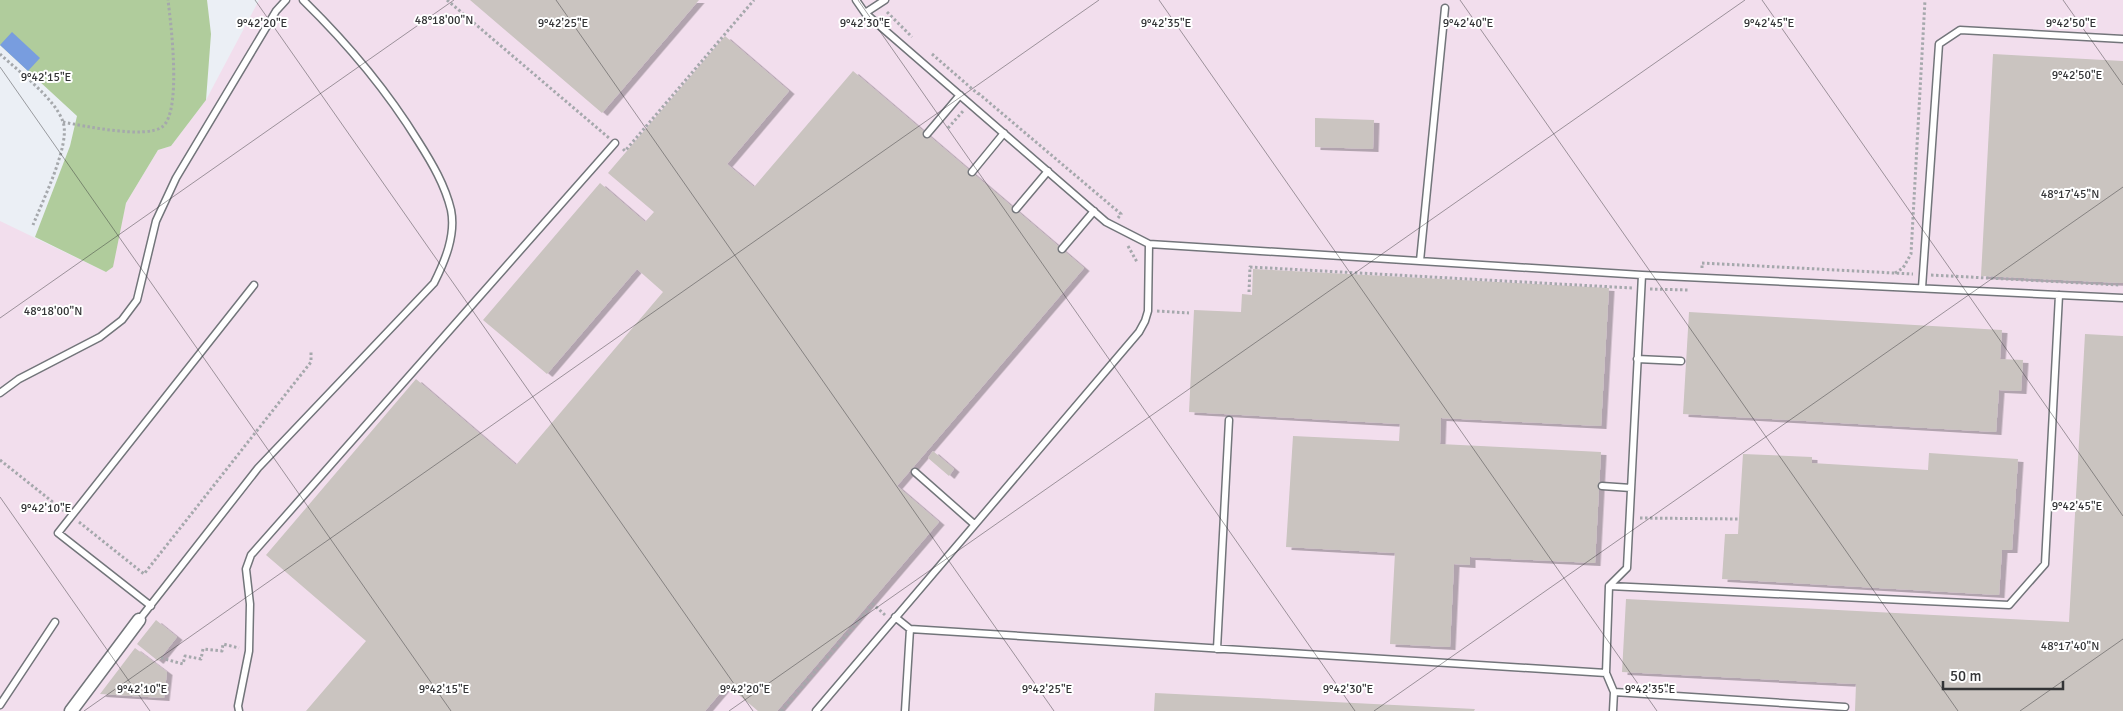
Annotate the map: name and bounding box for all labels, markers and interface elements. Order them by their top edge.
text: 48°18'00"N [415,13,473,28]
text: 9°42'20"E [237,16,288,31]
text: 9°42'25"E [538,16,589,31]
text: 9°42'30"E [840,16,891,31]
text: 9°42'35"E [1141,16,1192,31]
text: 9°42'40"E [1443,16,1494,31]
text: 9°42'45"E [1744,16,1795,31]
text: 9°42'50"E [2046,16,2097,31]
text: 9°42'50"E [2052,68,2103,83]
text: 9°42'15"E [21,70,72,85]
text: 48°17'45"N [2041,187,2099,202]
text: 48°18'00"N [24,304,82,319]
text: 9°42'45"E [2052,499,2103,514]
text: 9°42'10"E [21,501,72,516]
text: 48°17'40"N [2041,639,2099,654]
scale bar [1943,658,2063,690]
text: 50 m [1950,667,1981,685]
text: 9°42'10"E [117,682,168,697]
text: 9°42'15"E [419,682,470,697]
text: 9°42'20"E [720,682,771,697]
text: 9°42'25"E [1022,682,1073,697]
text: 9°42'30"E [1323,682,1374,697]
text: 9°42'35"E [1625,682,1676,697]

